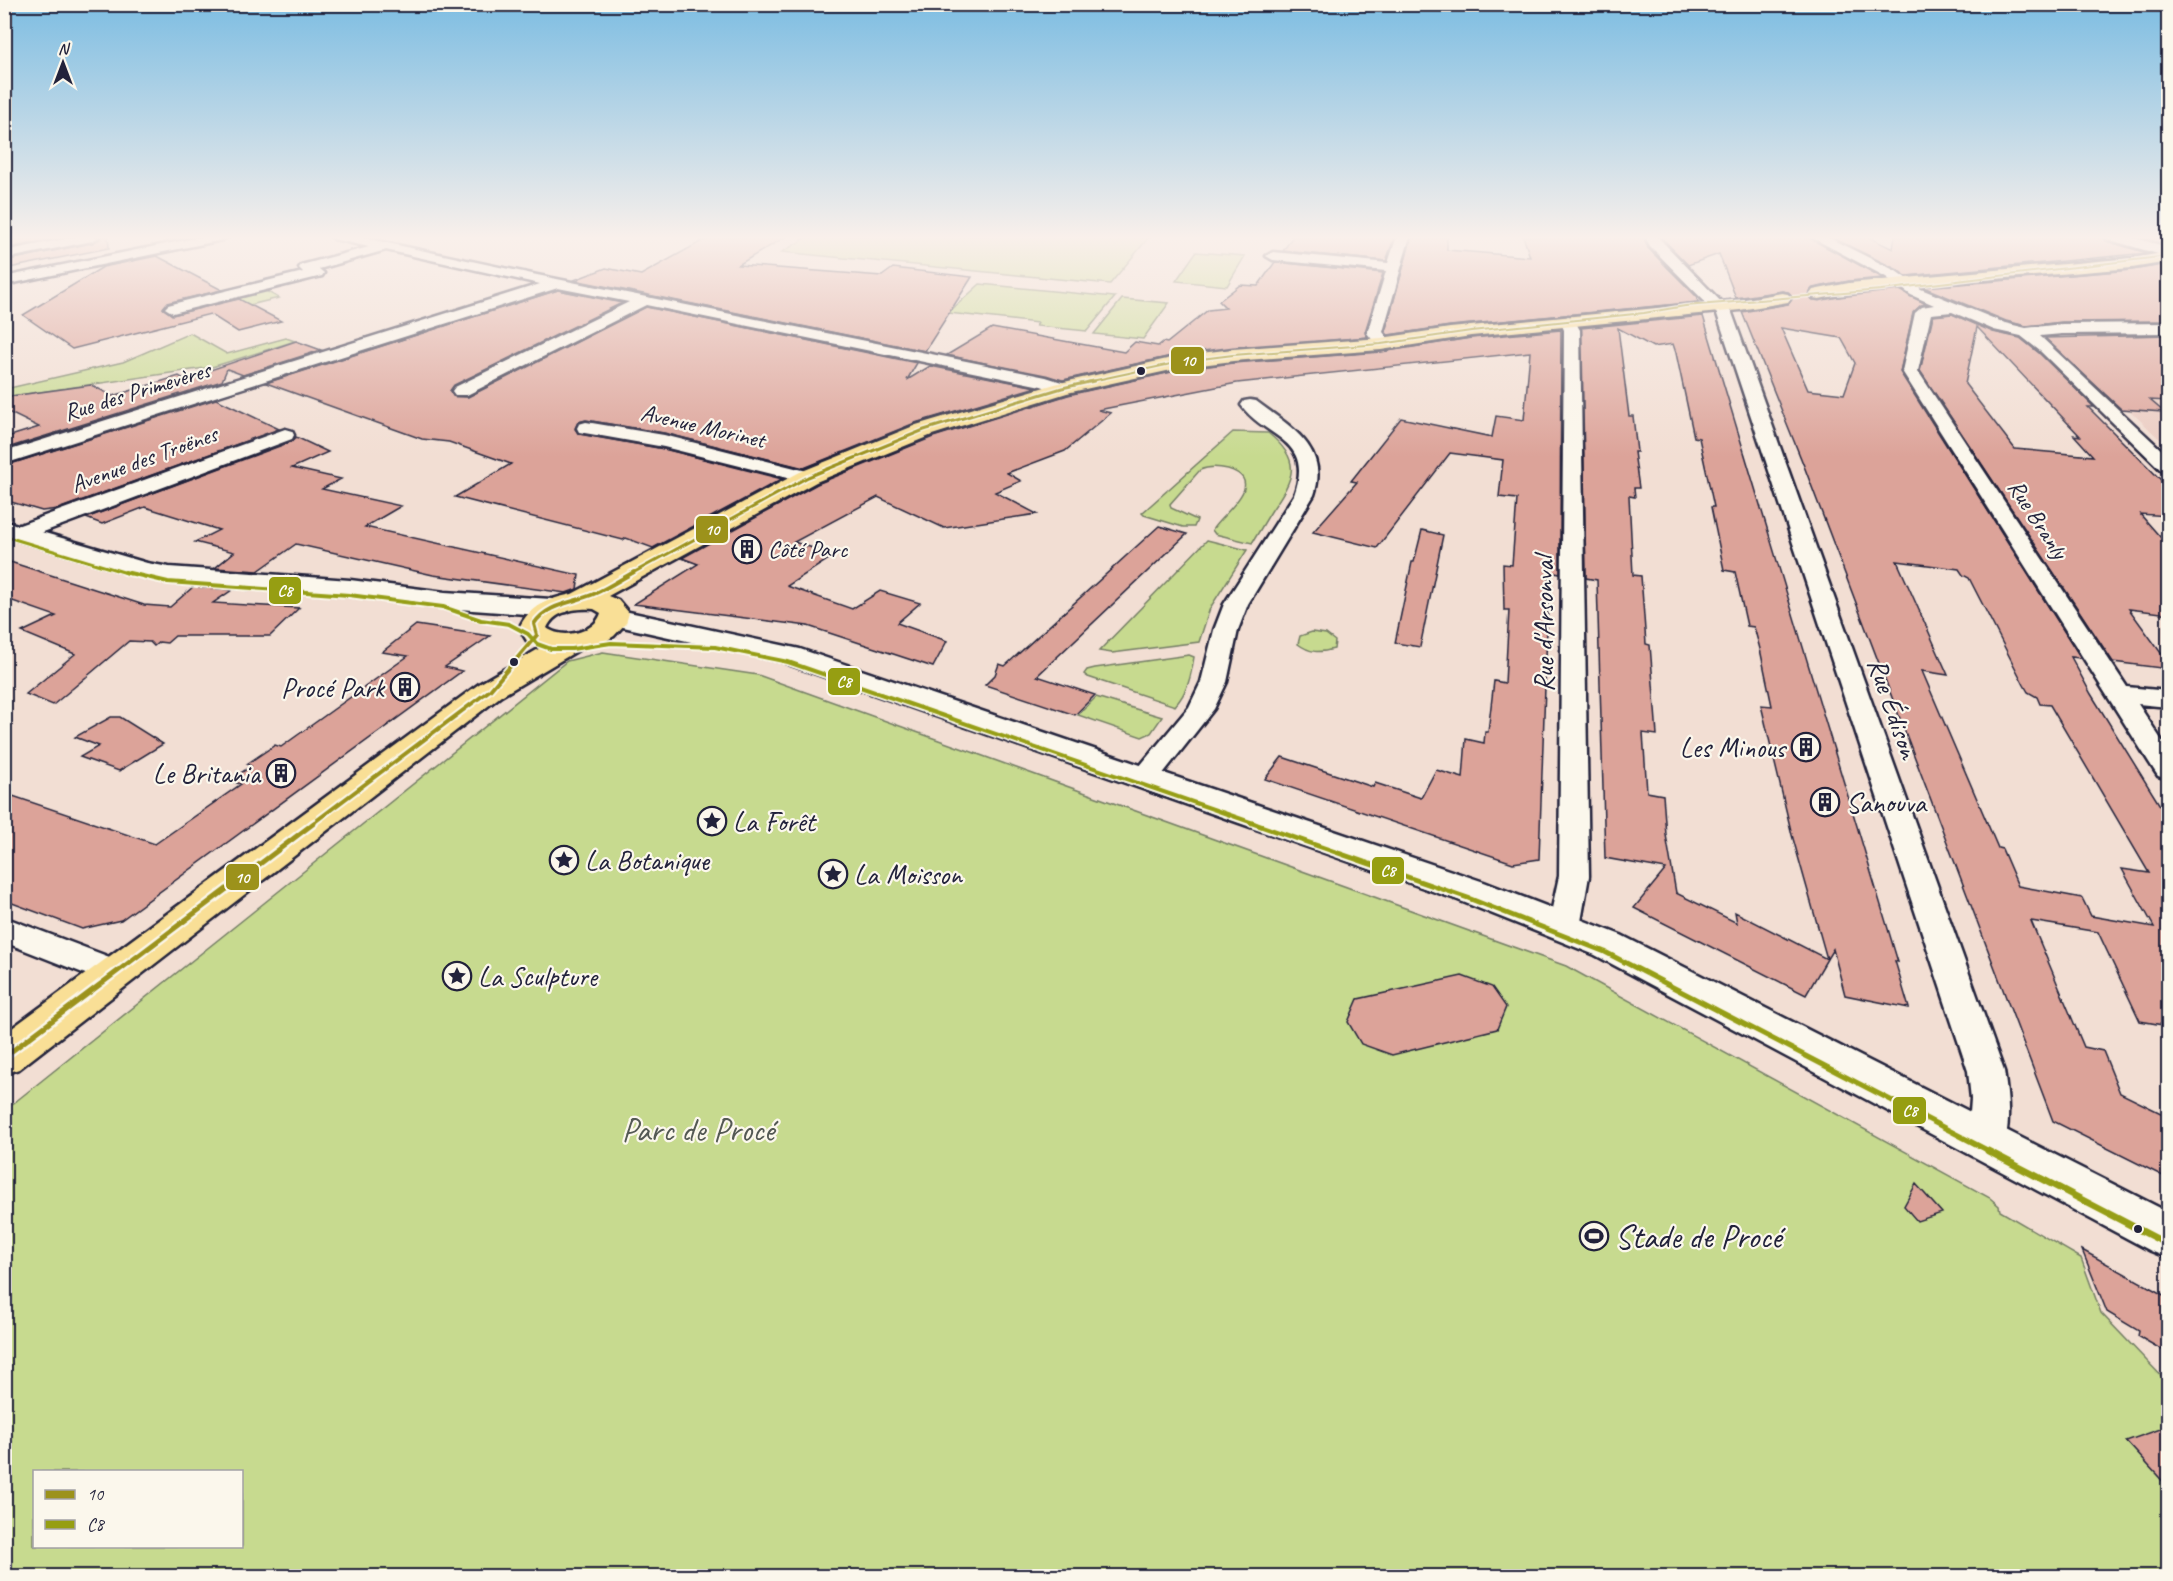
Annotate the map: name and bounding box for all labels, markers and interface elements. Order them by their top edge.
north arrow [33,33,93,93]
text: N [58,39,71,59]
line badge: 10 [1170,346,1205,375]
text: 10 [1181,351,1197,371]
street label: Rue des Primevères [60,354,216,428]
unlabelled marker [1135,365,1147,377]
street label: Avenue Morinet [638,397,770,455]
street label: Avenue des Troënes [67,418,223,499]
street label: Rue Branly [2001,474,2076,566]
line badge: 10 [695,515,729,544]
text: 10 [705,520,721,540]
building icon: Côté Parc [731,533,763,565]
place label: Côté Parc [768,534,849,564]
street label: Rue d'Arsonval [1526,551,1561,692]
line badge: C8 [268,576,302,605]
text: C8 [278,581,294,601]
street label: Rue Édison [1860,653,1927,764]
unlabelled marker [508,656,520,668]
line badge: C8 [827,667,861,696]
place label: Procé Park [281,670,386,705]
building icon: Procé Park [389,671,421,703]
text: C8 [837,672,853,692]
place label: Les Minous [1680,730,1787,765]
building icon: Les Minous [1790,731,1822,763]
place label: Le Britania [153,756,262,791]
building icon: Le Britania [265,757,297,789]
place label: Sanouva [1846,785,1928,820]
building icon: Sanouva [1809,786,1841,818]
place label: La Forêt [733,804,817,839]
place icon: La Forêt [696,805,728,837]
place label: La Botanique [585,843,711,878]
place icon: La Botanique [548,844,580,876]
line badge: C8 [1371,856,1405,885]
place label: La Moisson [854,857,963,892]
place icon: La Moisson [817,858,849,890]
text: C8 [1381,861,1397,881]
line badge: 10 [225,863,260,891]
text: 10 [235,868,251,888]
place label: La Sculpture [478,959,599,994]
place icon: La Sculpture [441,960,473,992]
line badge: C8 [1892,1096,1927,1125]
text: C8 [1903,1101,1919,1121]
park label: Parc de Procé [622,1109,780,1151]
place label: Stade de Procé [1615,1216,1787,1258]
sports icon: Stade de Procé [1578,1220,1610,1252]
unlabelled marker [2132,1223,2144,1235]
legend [33,1470,243,1548]
text: 10 [87,1483,105,1505]
text: C8 [87,1513,105,1535]

